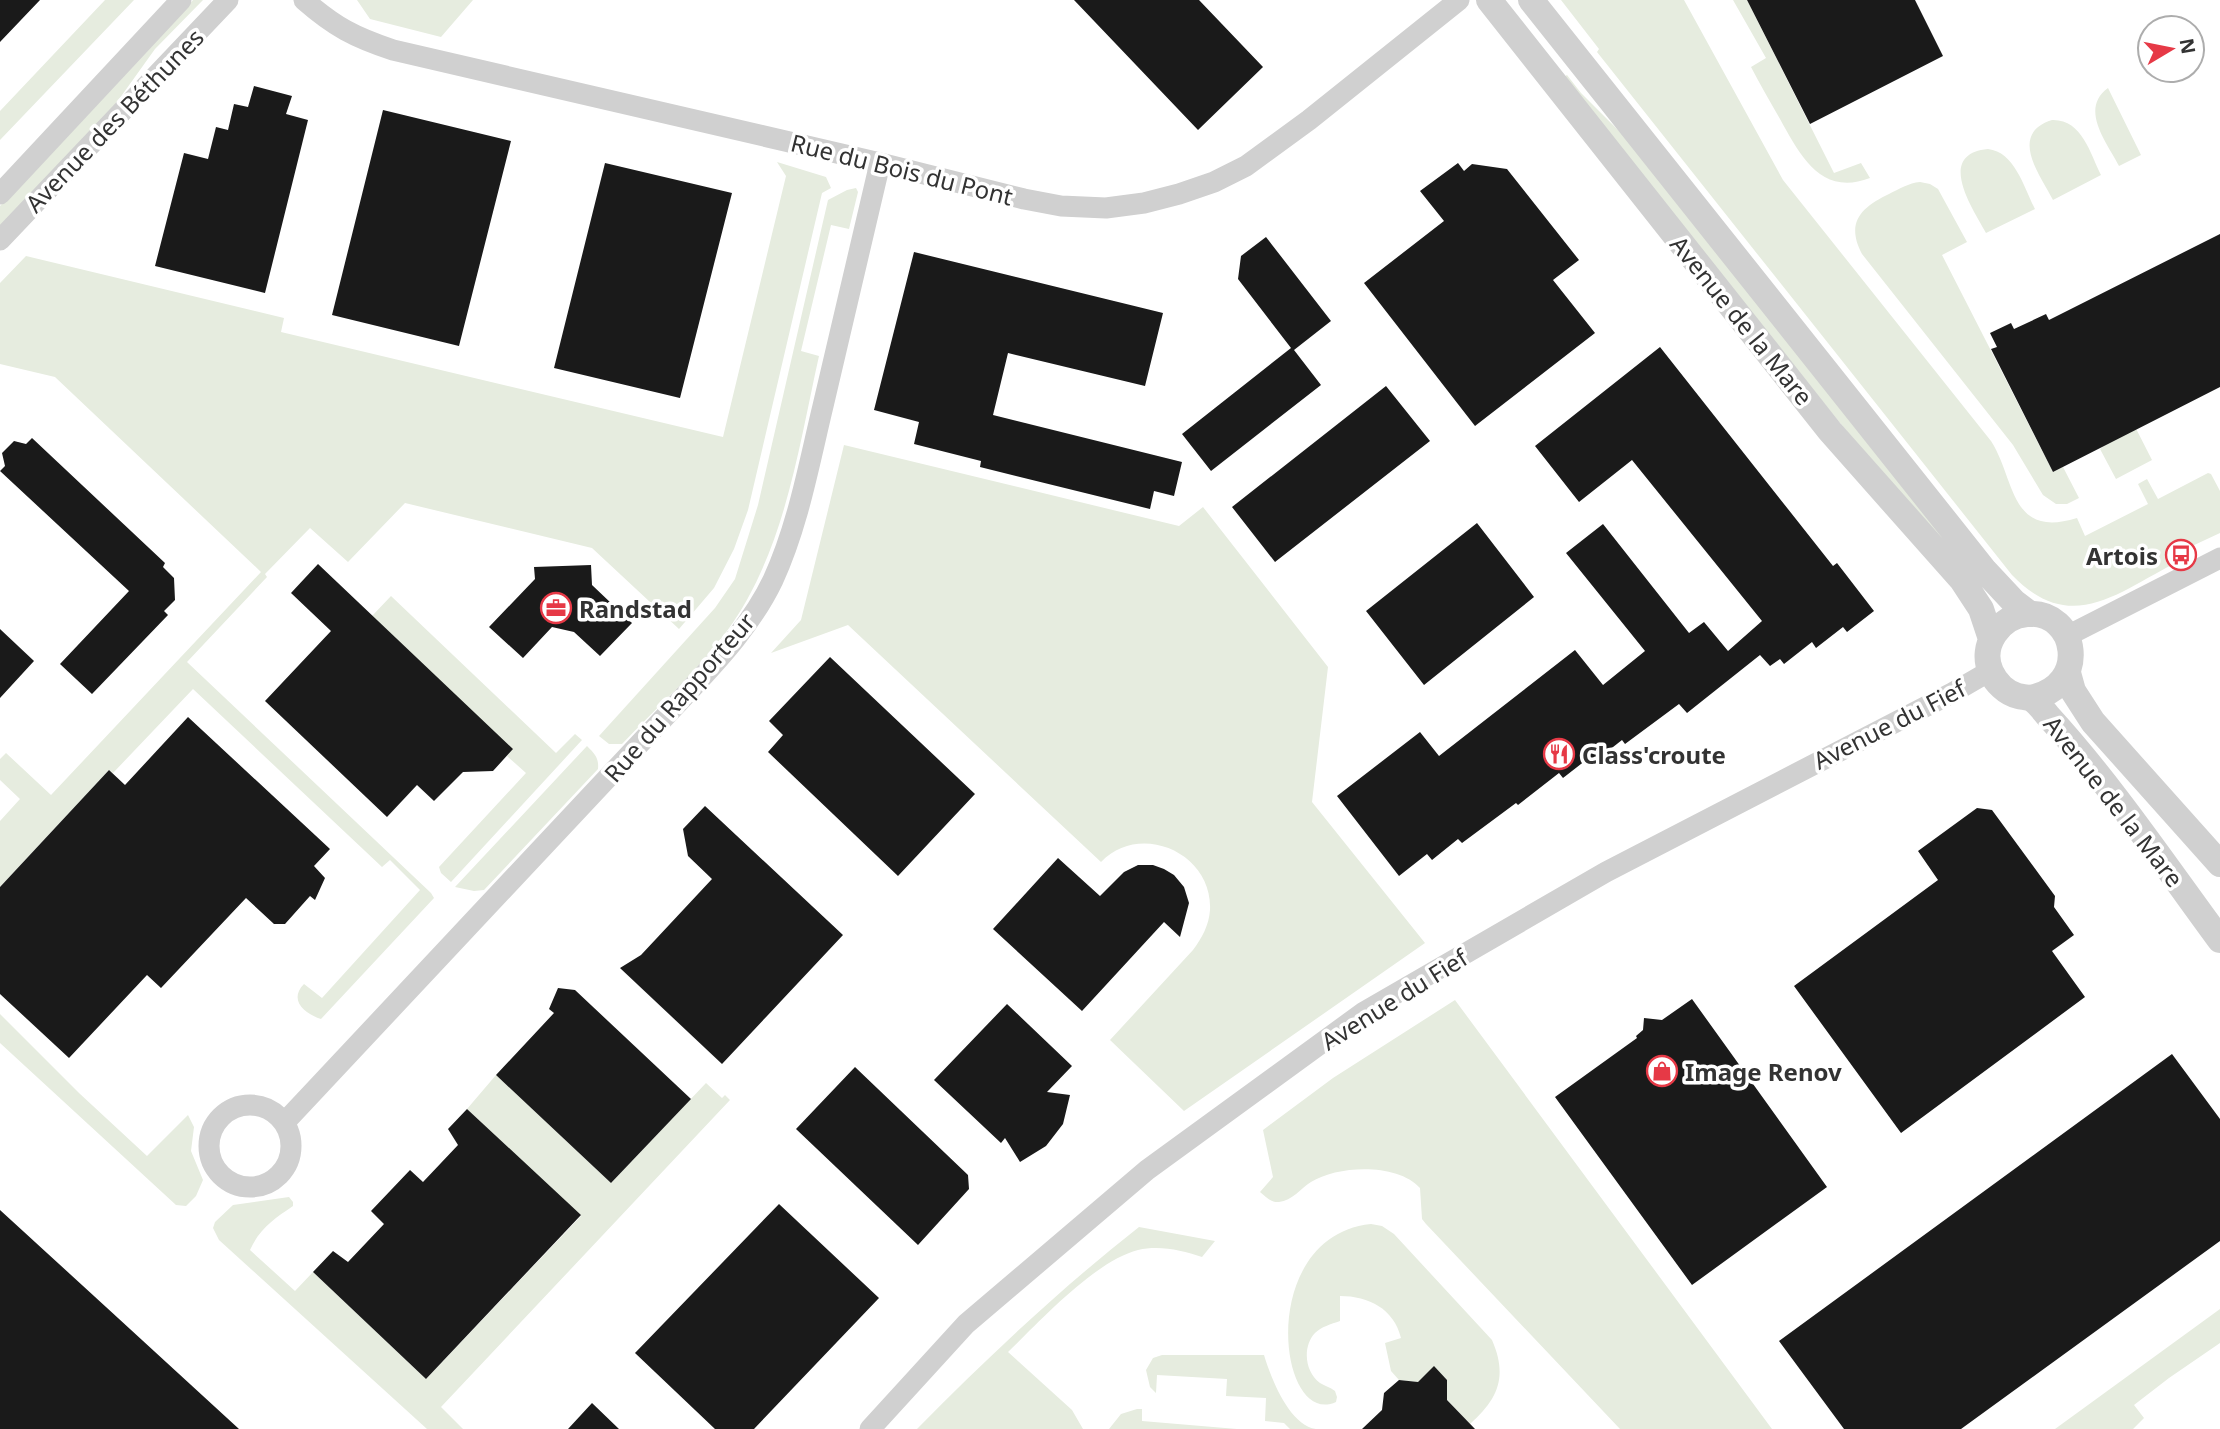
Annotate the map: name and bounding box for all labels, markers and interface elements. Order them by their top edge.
north arrow [2136,14,2206,84]
street label: Avenue des Béthunes [17,21,211,219]
text: N [2174,36,2202,56]
street label: Rue du Bois du Pont [787,125,1017,213]
street label: Avenue de la Mare [1663,228,1821,412]
bus stop icon: Artois [2164,538,2198,572]
place label: Artois [2086,539,2158,572]
office icon: Randstad [539,591,573,625]
place label: Randstad [579,592,692,625]
street label: Rue du Rapporteur [596,605,762,789]
street label: Avenue du Fief [1807,671,1972,777]
street label: Avenue de la Mare [2037,708,2191,894]
restaurant icon: Class'croute [1542,737,1576,771]
place label: Class'croute [1582,738,1726,771]
street label: Avenue du Fief [1315,940,1475,1057]
shop icon: Image Renov [1645,1054,1679,1088]
place label: Image Renov [1685,1055,1842,1088]

